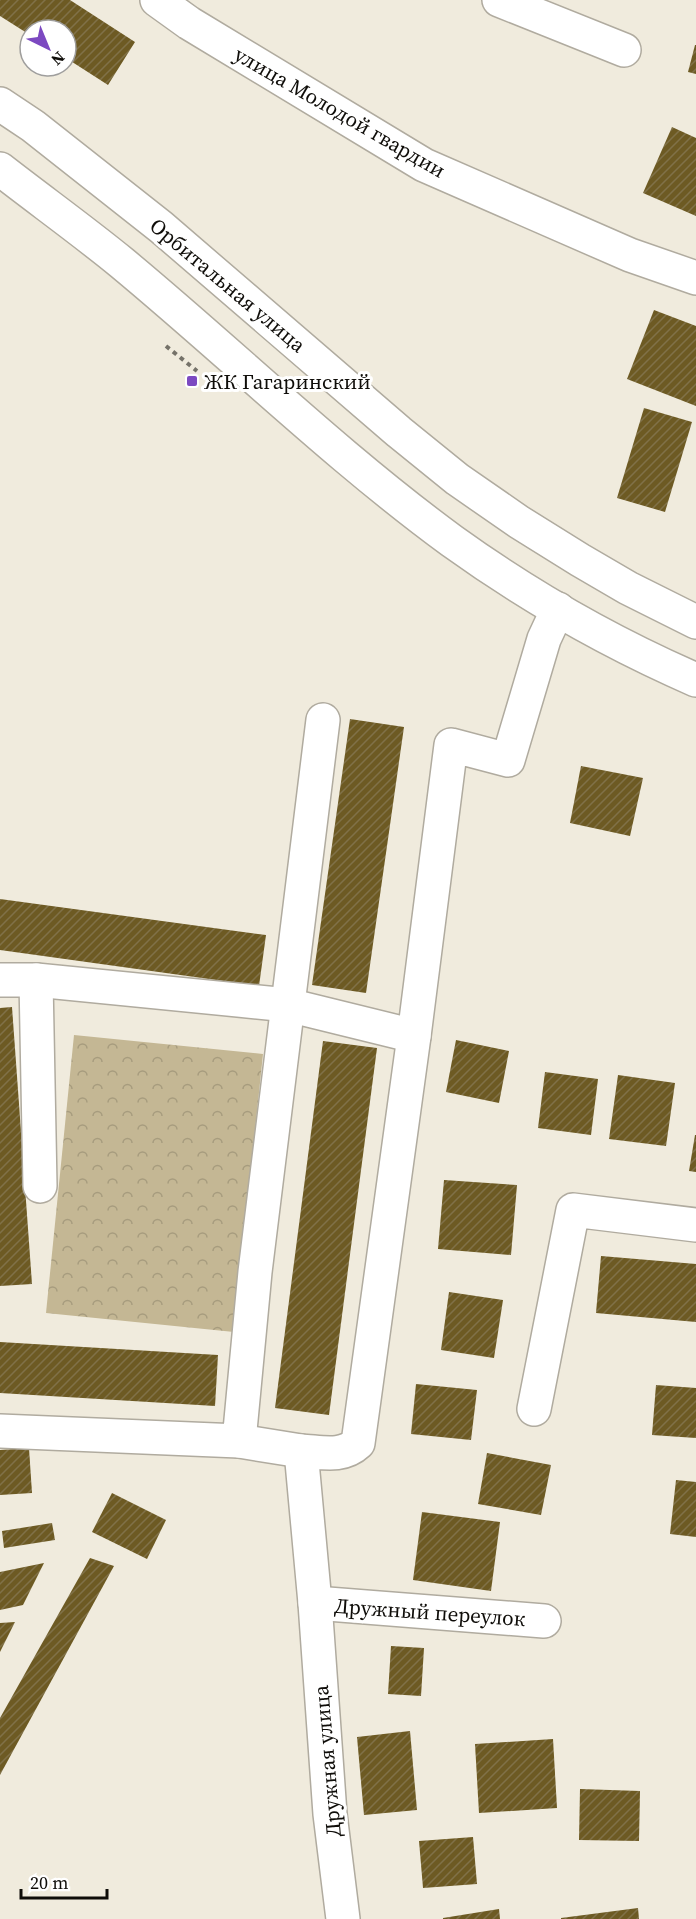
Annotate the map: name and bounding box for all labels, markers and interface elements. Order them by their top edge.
north arrow [18,18,78,78]
street label: улица Молодой гвардии [229,39,451,185]
text: N [46,47,70,71]
street label: Орбитальная улица [144,211,312,359]
place label: ЖК Гагаринский [204,367,371,396]
marker: ЖК Гагаринский [185,374,199,388]
street label: Дружный переулок [334,1591,527,1633]
street label: Дружная улица [306,1684,348,1838]
scale bar [21,1862,106,1900]
text: 20 m [30,1870,68,1895]

